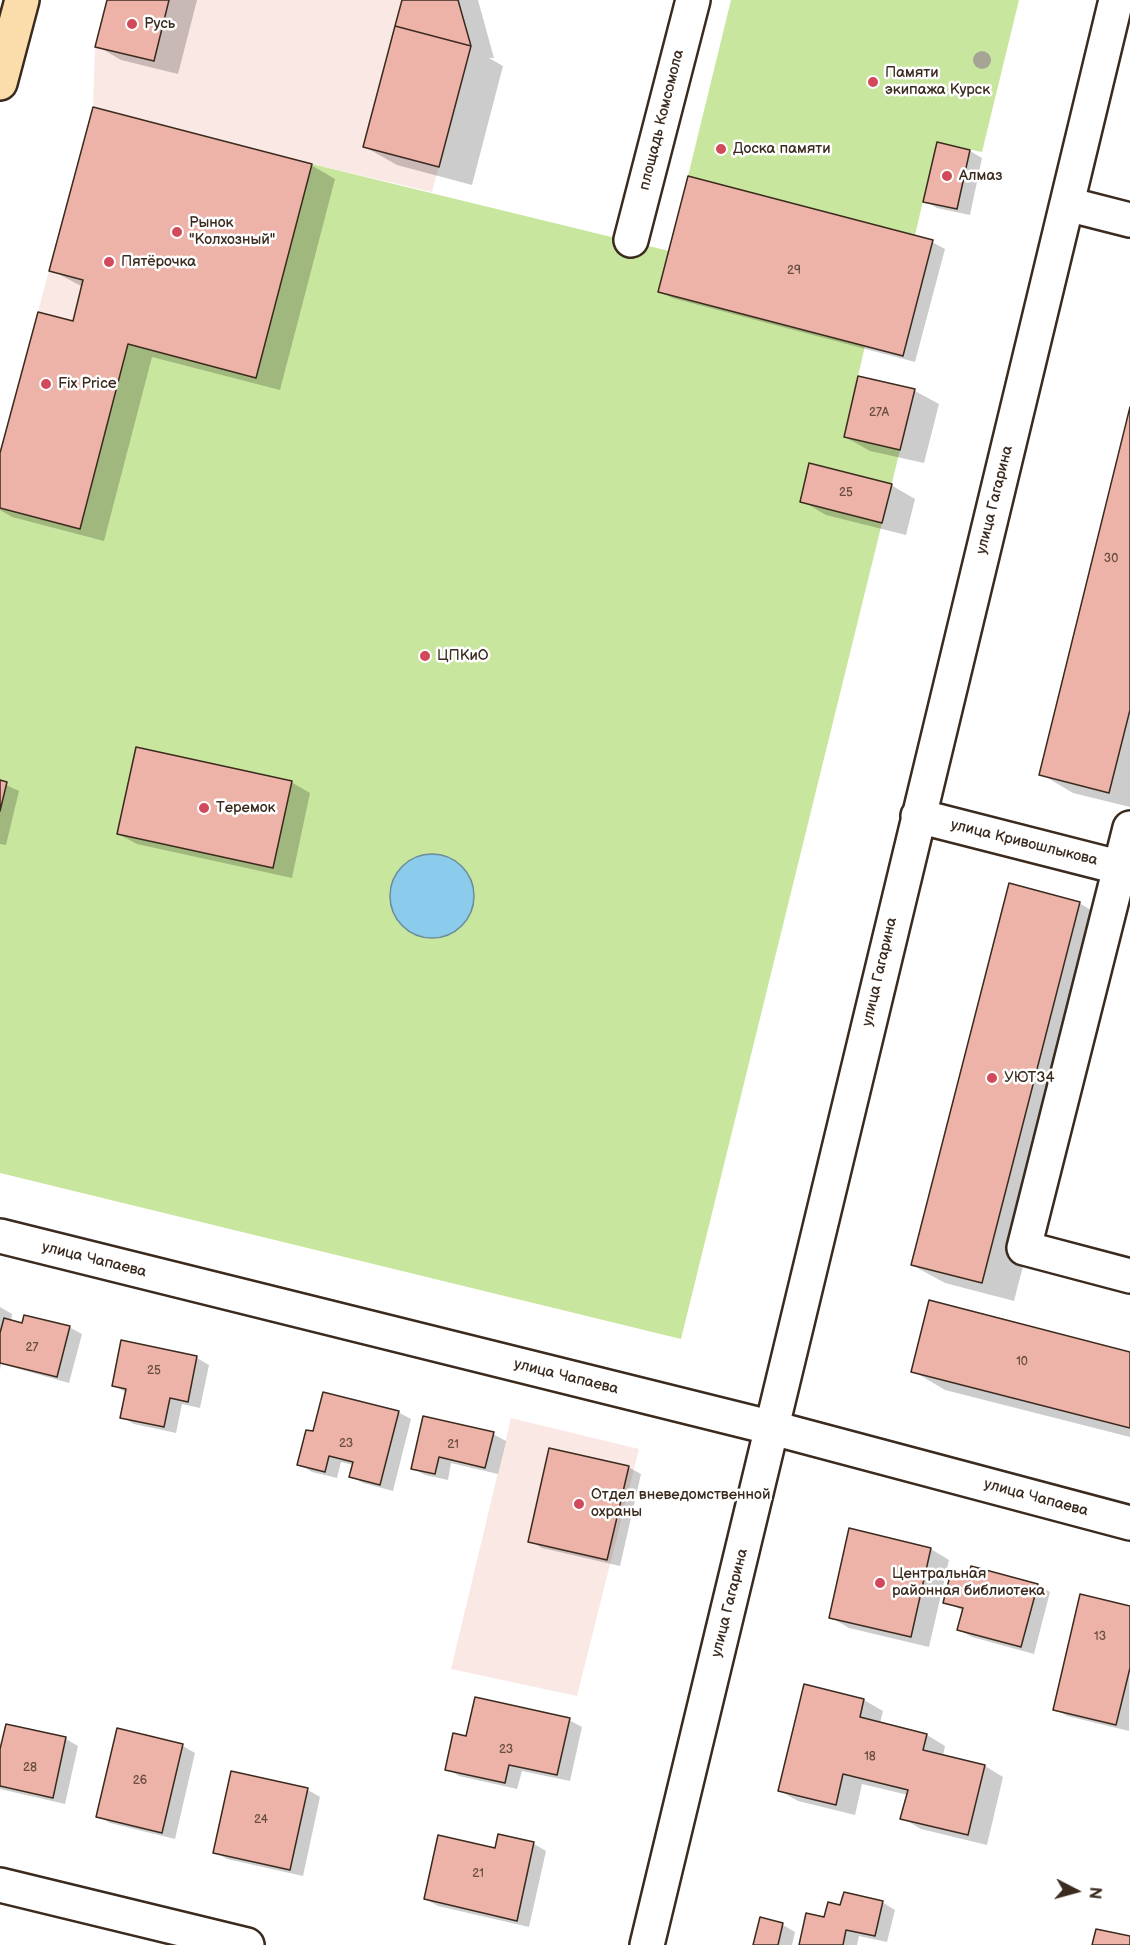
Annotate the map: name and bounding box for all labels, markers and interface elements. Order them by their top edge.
place label: Русь [144,15,175,33]
marker: Русь [125,17,139,31]
street label: площадь Комсомола [636,48,688,192]
place label: Памяти экипажа Курск [885,64,990,99]
marker: Памяти экипажа Курск [866,75,880,89]
place label: Доска памяти [733,140,831,158]
marker: Доска памяти [714,142,728,156]
place label: Алмаз [959,167,1003,185]
marker: Алмаз [940,169,954,183]
place label: Рынок "Колхозный" [189,214,275,249]
marker: Рынок "Колхозный" [170,225,184,239]
place label: Пятёрочка [121,253,196,271]
marker: Пятёрочка [102,255,116,269]
house number: 29 [787,264,801,278]
place label: Fix Price [58,375,117,393]
marker: Fix Price [39,377,53,391]
house number: 27А [869,406,889,420]
street label: улица Гагарина [973,444,1017,556]
house number: 25 [839,486,853,500]
house number: 30 [1104,552,1118,566]
place label: ЦПКиО [437,647,489,665]
marker: ЦПКиО [418,649,432,663]
place label: Теремок [216,799,276,817]
marker: Теремок [197,801,211,815]
street label: улица Кривошлыкова [949,816,1099,870]
street label: улица Гагарина [859,916,901,1028]
place label: УЮТ34 [1004,1069,1055,1087]
marker: УЮТ34 [985,1071,999,1085]
street label: улица Чапаева [40,1238,148,1282]
house number: 27 [26,1341,38,1355]
street label: улица Чапаева [512,1355,620,1399]
house number: 10 [1016,1355,1028,1369]
house number: 25 [147,1364,161,1378]
house number: 23 [339,1437,353,1451]
house number: 21 [447,1438,459,1452]
street label: улица Чапаева [982,1475,1090,1521]
place label: Отдел вневедомственной охраны [591,1486,770,1521]
marker: Отдел вневедомственной охраны [572,1497,586,1511]
street label: улица Гагарина [708,1547,752,1659]
place label: Центральная районная библиотека [892,1565,1045,1600]
marker: Центральная районная библиотека [873,1576,887,1590]
house number: 13 [1094,1630,1106,1644]
house number: 23 [499,1743,513,1757]
house number: 18 [864,1750,876,1764]
house number: 28 [23,1761,37,1775]
house number: 26 [133,1774,147,1788]
house number: 24 [254,1813,268,1827]
north arrow [1046,1861,1106,1921]
house number: 21 [472,1867,484,1881]
text: N [1084,1886,1104,1900]

